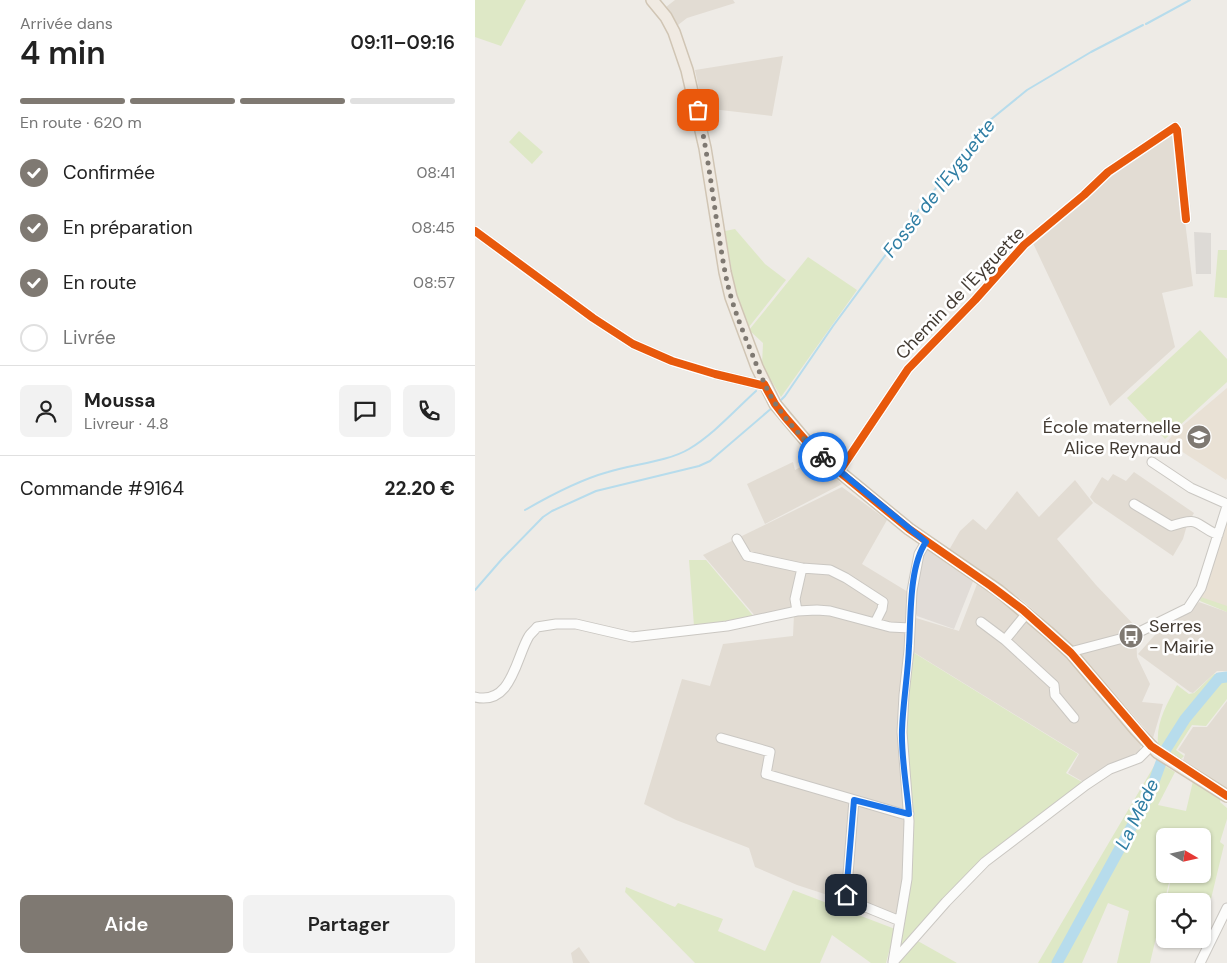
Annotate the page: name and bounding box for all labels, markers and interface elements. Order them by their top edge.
text: Arrivée dans [20,13,113,34]
text: 09:11–09:16 [350,30,455,55]
text: 4 min [20,32,106,74]
pin [677,89,719,131]
icon: bag [684,96,712,124]
text: En route · 620 m [20,112,142,133]
water label: Fossé de l'Eyguette [877,113,1001,262]
icon: check [20,159,48,187]
text: Confirmée [63,160,155,185]
text: 08:41 [416,162,455,183]
icon: check [20,214,48,242]
text: En préparation [63,215,193,240]
text: 08:45 [412,217,455,238]
street label: Chemin de l'Eyguette [890,221,1030,365]
icon: check [20,269,48,297]
text: En route [63,270,137,295]
text: 08:57 [413,272,455,293]
text: Livrée [63,325,116,350]
button: person [20,385,72,437]
button: chat [339,385,391,437]
button: phone [403,385,455,437]
text: Moussa [84,388,155,413]
text: Livreur · 4.8 [84,413,169,434]
place label: École maternelle Alice Reynaud [1043,415,1181,460]
school or university icon: École maternelle Alice Reynaud [1186,424,1212,450]
courier [798,432,848,482]
icon: bike [809,443,837,471]
text: Commande #9164 [20,476,184,501]
text: 22.20 € [385,476,455,501]
place label: Serres - Mairie [1149,614,1214,659]
bus stop icon: Serres - Mairie [1118,623,1144,649]
water label: La Mède [1109,775,1165,853]
north arrow [1156,828,1211,882]
map controls [1156,828,1211,948]
pin [825,874,867,916]
icon: home [832,881,860,909]
button: locate [1156,893,1211,948]
button: Aide [20,895,233,953]
button: Partager [243,895,455,953]

